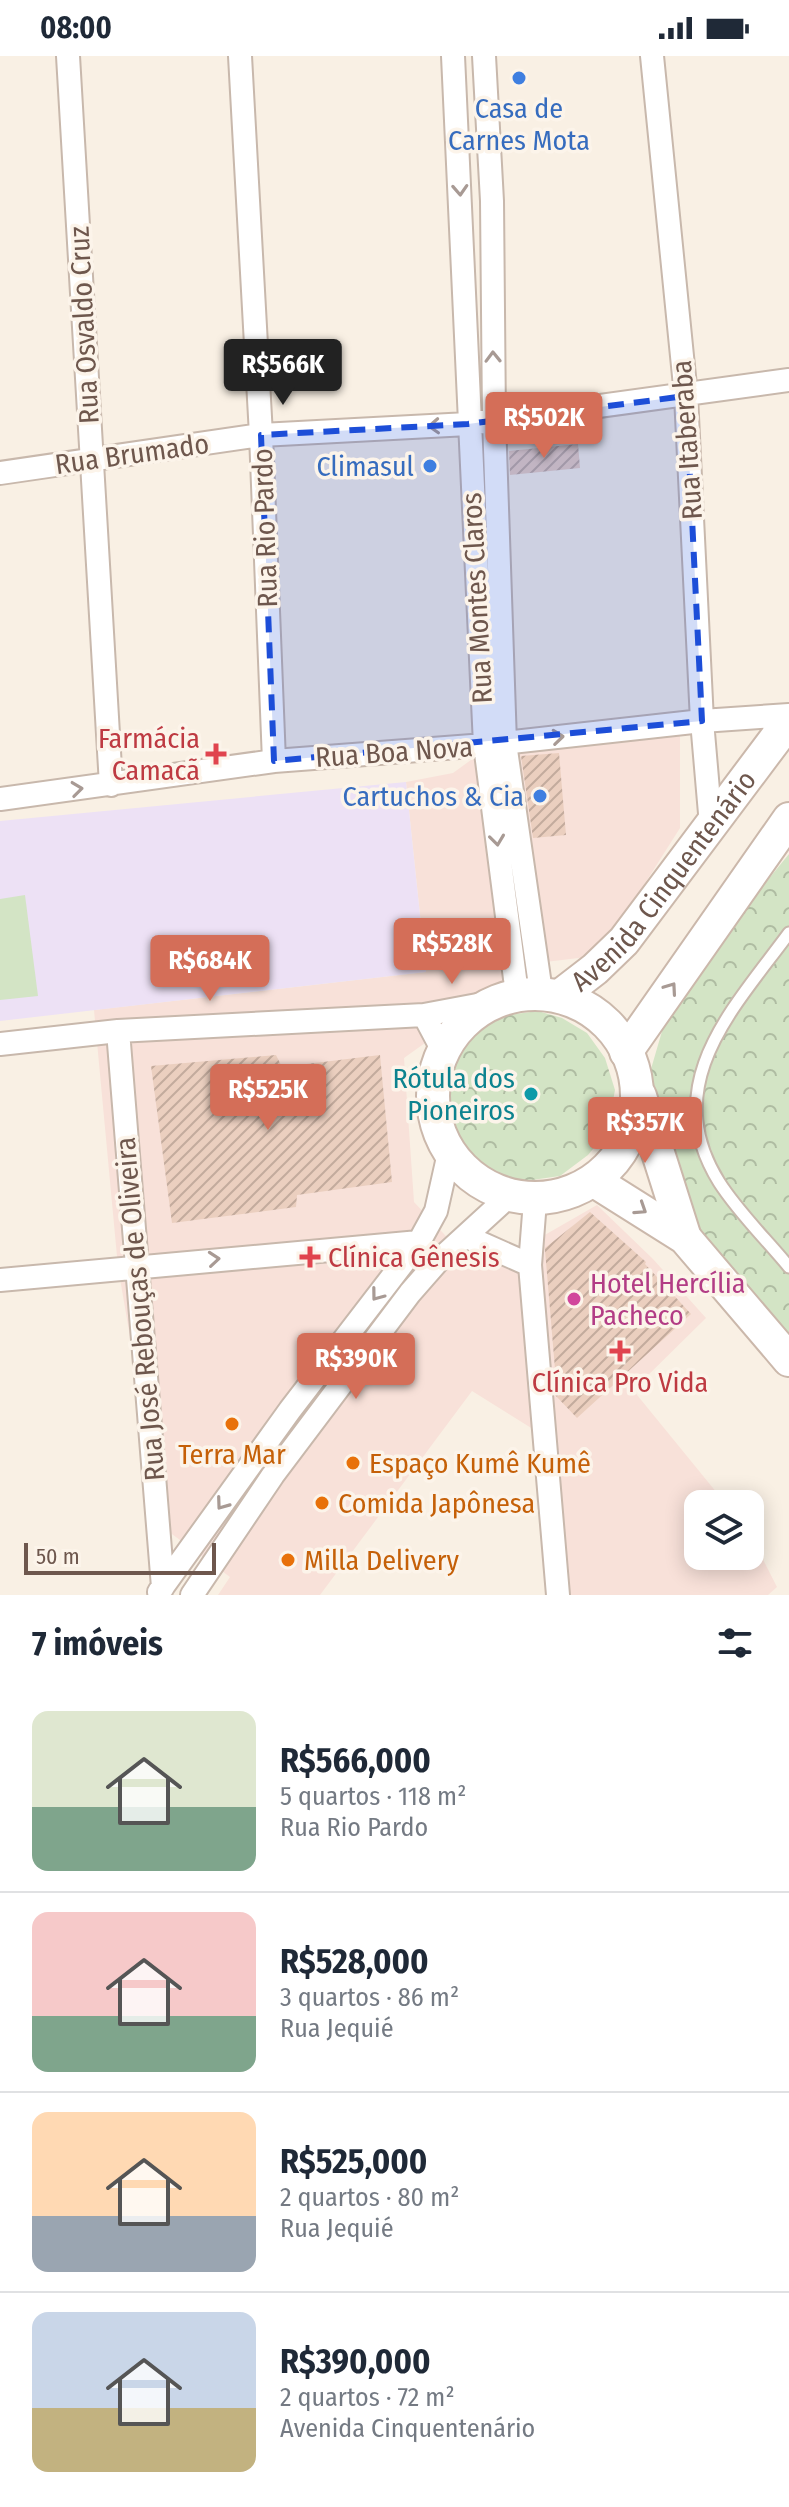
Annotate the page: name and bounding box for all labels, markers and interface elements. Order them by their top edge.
text: 08:00 [40,10,112,46]
marker: Casa de Carnes Mota [510,69,528,87]
place label: Casa de Carnes Mota [448,92,590,157]
one-way arrow [451,184,468,197]
street label: Rua Osvaldo Cruz [62,225,106,425]
pin: R$566K [218,339,348,407]
text: R$566K [242,349,324,380]
one-way arrow [485,350,502,363]
street label: Rua Itaberaba [665,359,709,521]
pin: R$502K [479,392,609,460]
text: R$502K [503,402,585,433]
one-way arrow [427,417,440,434]
street label: Rua Brumado [53,427,211,481]
street label: Rua Rio Pardo [246,448,284,608]
place label: Climasul [317,450,414,483]
marker: Climasul [421,457,439,475]
street label: Rua Montes Claros [455,492,499,704]
place label: Farmácia Camacã [98,722,200,787]
one-way arrow [552,729,565,746]
street label: Rua Boa Nova [314,730,474,774]
marker: Farmácia Camacã [207,745,225,763]
street label: Avenida Cinquentenário [565,764,763,998]
place label: Cartuchos & Cia [343,780,524,813]
one-way arrow [71,781,84,798]
marker: Cartuchos & Cia [531,787,549,805]
one-way arrow [488,834,505,847]
pin: R$528K [387,918,517,986]
text: R$528K [412,928,492,959]
pin: R$684K [145,935,275,1003]
text: R$684K [168,945,252,976]
one-way arrow [661,983,676,997]
place label: Rótula dos Pioneiros [392,1062,515,1127]
pin: R$525K [203,1064,333,1132]
text: R$525K [228,1074,308,1105]
marker: Rótula dos Pioneiros [522,1085,540,1103]
pin: R$357K [580,1097,710,1165]
text: R$357K [606,1107,684,1138]
street label: Rua José Rebouças de Oliveira [109,1136,171,1482]
one-way arrow [632,1200,646,1215]
place label: Clínica Gênesis [328,1241,500,1274]
marker: Clínica Gênesis [299,1246,321,1268]
one-way arrow [208,1251,221,1268]
place label: Hotel Hercília Pacheco [590,1267,746,1332]
one-way arrow [373,1286,387,1301]
marker: Hotel Hercília Pacheco [565,1290,583,1308]
pin: R$390K [291,1333,421,1401]
marker: Clínica Pro Vida [609,1340,631,1362]
text: R$390K [315,1343,397,1374]
place label: Clínica Pro Vida [532,1366,708,1399]
marker: Terra Mar [223,1415,241,1433]
place label: Terra Mar [178,1438,286,1471]
place label: Espaço Kumê Kumê [369,1447,591,1480]
marker: Espaço Kumê Kumê [344,1454,362,1472]
place label: Comida Japônesa [338,1487,535,1520]
map controls [684,1490,764,1570]
button: layers [684,1490,764,1570]
marker: Comida Japônesa [313,1494,331,1512]
one-way arrow [218,1495,232,1509]
scale bar [24,1539,216,1575]
text: 50 m [36,1543,80,1570]
place label: Milla Delivery [304,1544,459,1577]
marker: Milla Delivery [279,1551,297,1569]
icon: filters [713,1621,757,1665]
text: 7 imóveis [32,1623,163,1664]
text: R$566,000 [280,1740,431,1781]
icon: home [96,1743,192,1839]
text: 5 quartos · 118 m² [280,1781,466,1812]
text: Rua Rio Pardo [280,1812,428,1843]
text: R$528,000 [280,1941,429,1982]
icon: home [96,1944,192,2040]
text: 3 quartos · 86 m² [280,1982,459,2013]
text: Rua Jequié [280,2013,394,2044]
text: R$525,000 [280,2141,427,2182]
icon: home [96,2144,192,2240]
text: 2 quartos · 80 m² [280,2182,459,2213]
text: Rua Jequié [280,2213,394,2244]
text: R$390,000 [280,2341,431,2382]
icon: home [96,2344,192,2440]
text: 2 quartos · 72 m² [280,2382,455,2413]
text: Avenida Cinquentenário [280,2413,535,2444]

